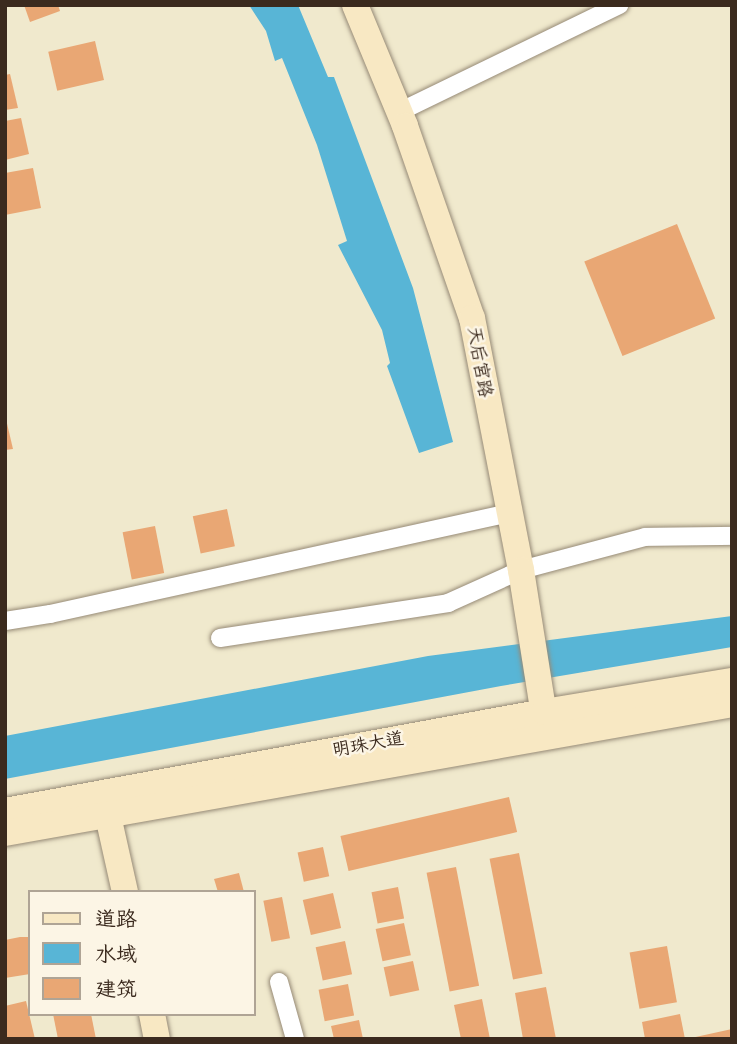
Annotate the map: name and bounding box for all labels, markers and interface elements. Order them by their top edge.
street label: 天后宫路 [463,325,497,399]
street label: 明珠大道 [331,727,405,761]
legend [28,890,256,1016]
text: 道路 [95,905,137,933]
text: 水域 [95,940,137,968]
text: 建筑 [95,975,137,1003]

